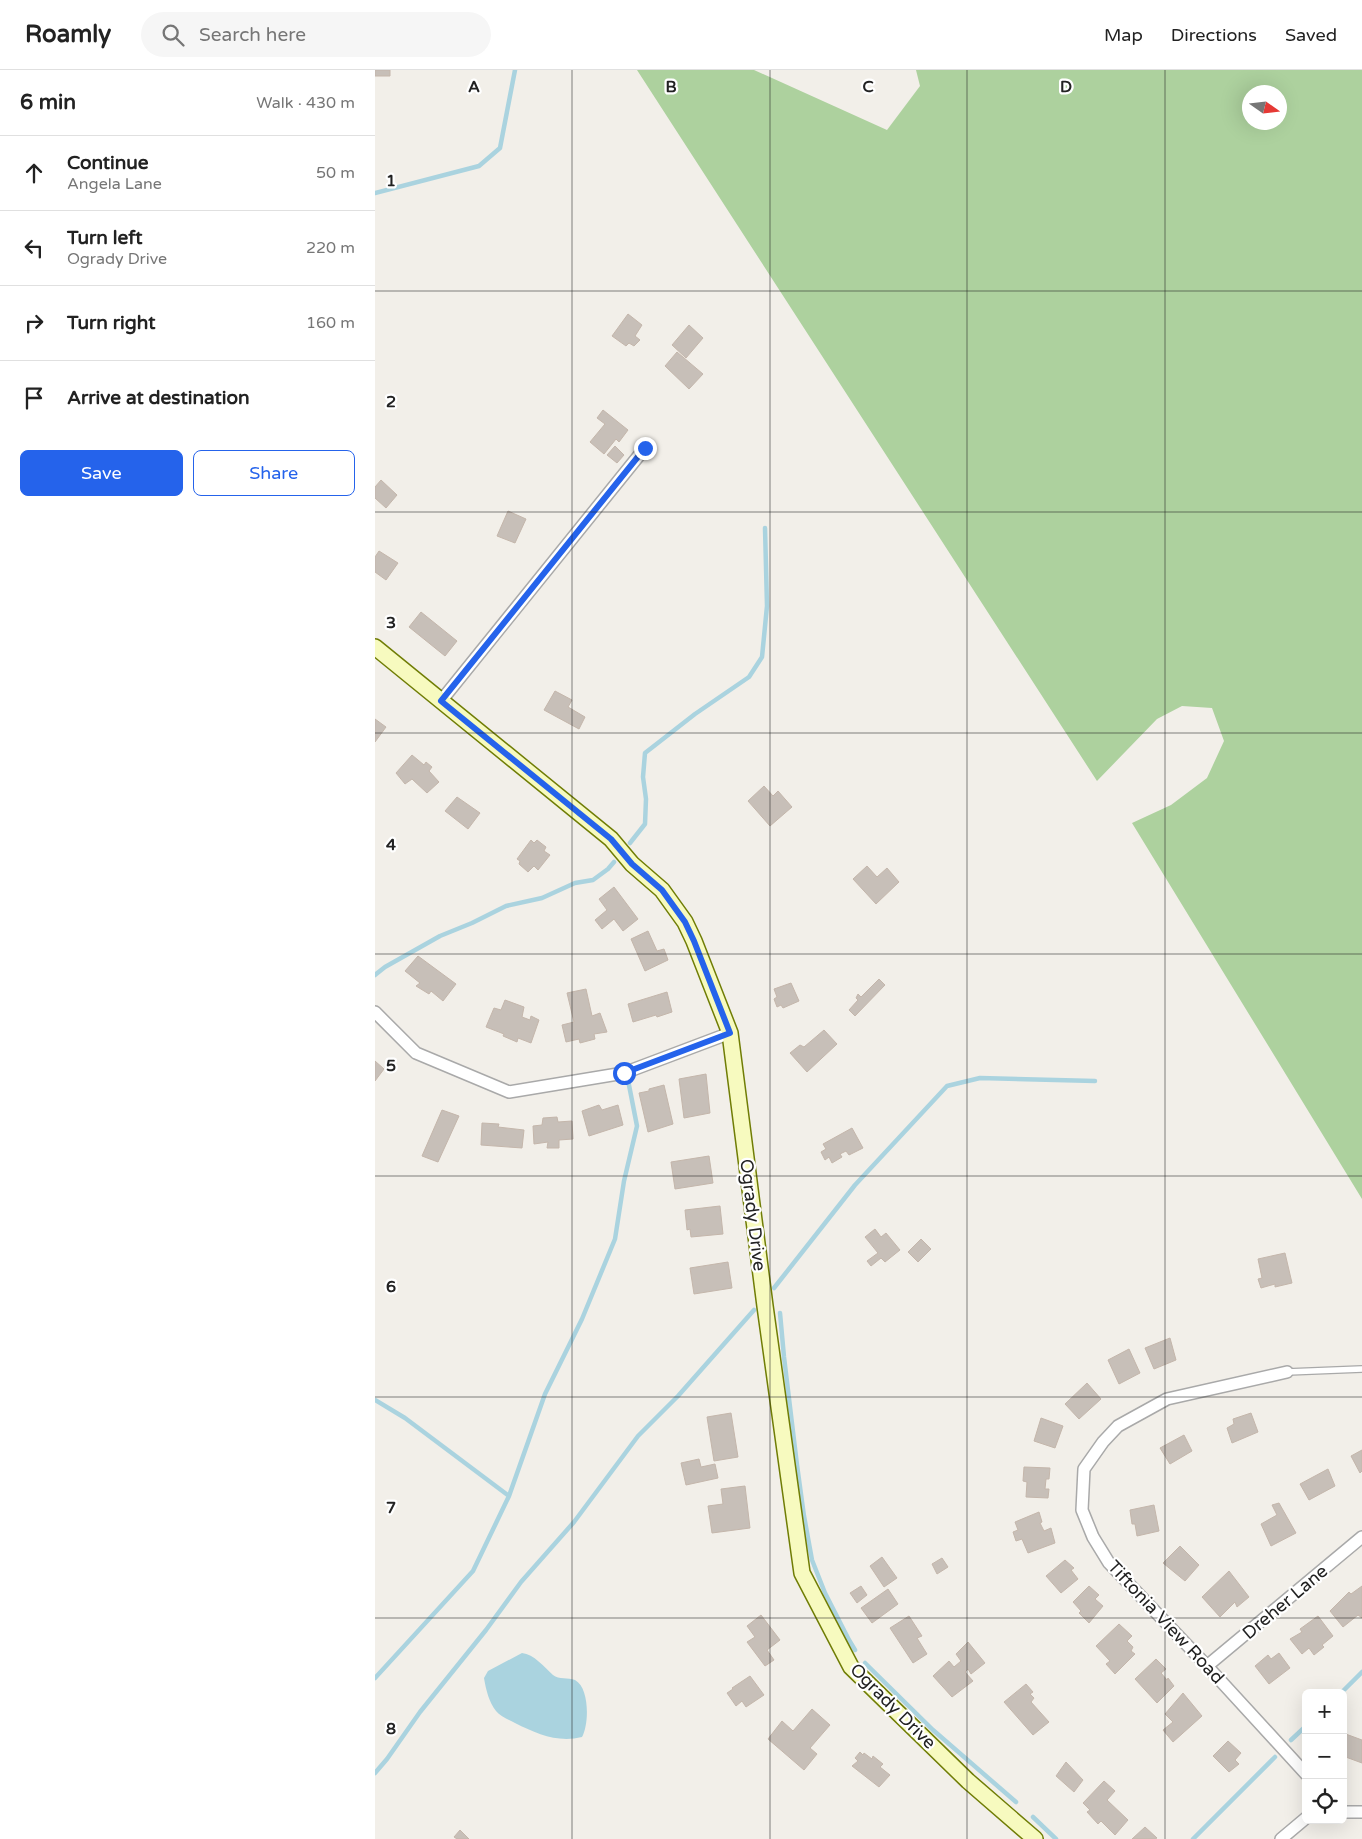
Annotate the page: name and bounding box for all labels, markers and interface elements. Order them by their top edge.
search box [141,12,491,57]
text: Roamly [25,20,111,49]
icon: search [159,21,187,49]
text: Search here [199,24,306,46]
text: Map [1104,24,1143,46]
text: Directions [1171,24,1257,46]
text: Saved [1285,24,1337,46]
text: A [468,77,480,97]
text: B [665,77,677,97]
text: C [862,77,874,97]
text: D [1060,77,1072,97]
north arrow [1242,85,1287,130]
text: 6 min [20,90,76,115]
text: Walk · 430 m [256,93,355,113]
text: Continue [67,152,149,174]
icon: ahead [20,159,48,187]
text: 50 m [316,163,355,183]
text: 1 [386,171,396,191]
text: Angela Lane [67,174,162,194]
text: Turn left [67,227,143,249]
icon: left [20,234,48,262]
text: 220 m [306,238,355,258]
text: Ogrady Drive [67,249,167,269]
icon: right [20,309,48,337]
text: Turn right [67,312,155,334]
text: 160 m [306,313,355,333]
icon: arrive [20,384,48,412]
text: Arrive at destination [67,387,250,409]
text: 2 [386,392,396,412]
route end [634,437,657,460]
button: Save [20,450,183,496]
button: Share [193,450,355,496]
text: 3 [386,613,396,633]
text: 4 [386,835,396,855]
text: 5 [386,1056,396,1076]
route start [613,1062,636,1085]
street label: Ogrady Drive [735,1158,771,1272]
text: 6 [386,1277,396,1297]
text: 7 [386,1498,396,1518]
street label: Tiftonia View Road [1103,1556,1229,1688]
street label: Dreher Lane [1238,1560,1332,1644]
street label: Ogrady Drive [845,1658,941,1754]
map controls [1302,1689,1347,1824]
button: + [1302,1689,1347,1734]
text: 8 [386,1719,396,1739]
button: − [1302,1734,1347,1779]
button: locate [1302,1779,1347,1824]

